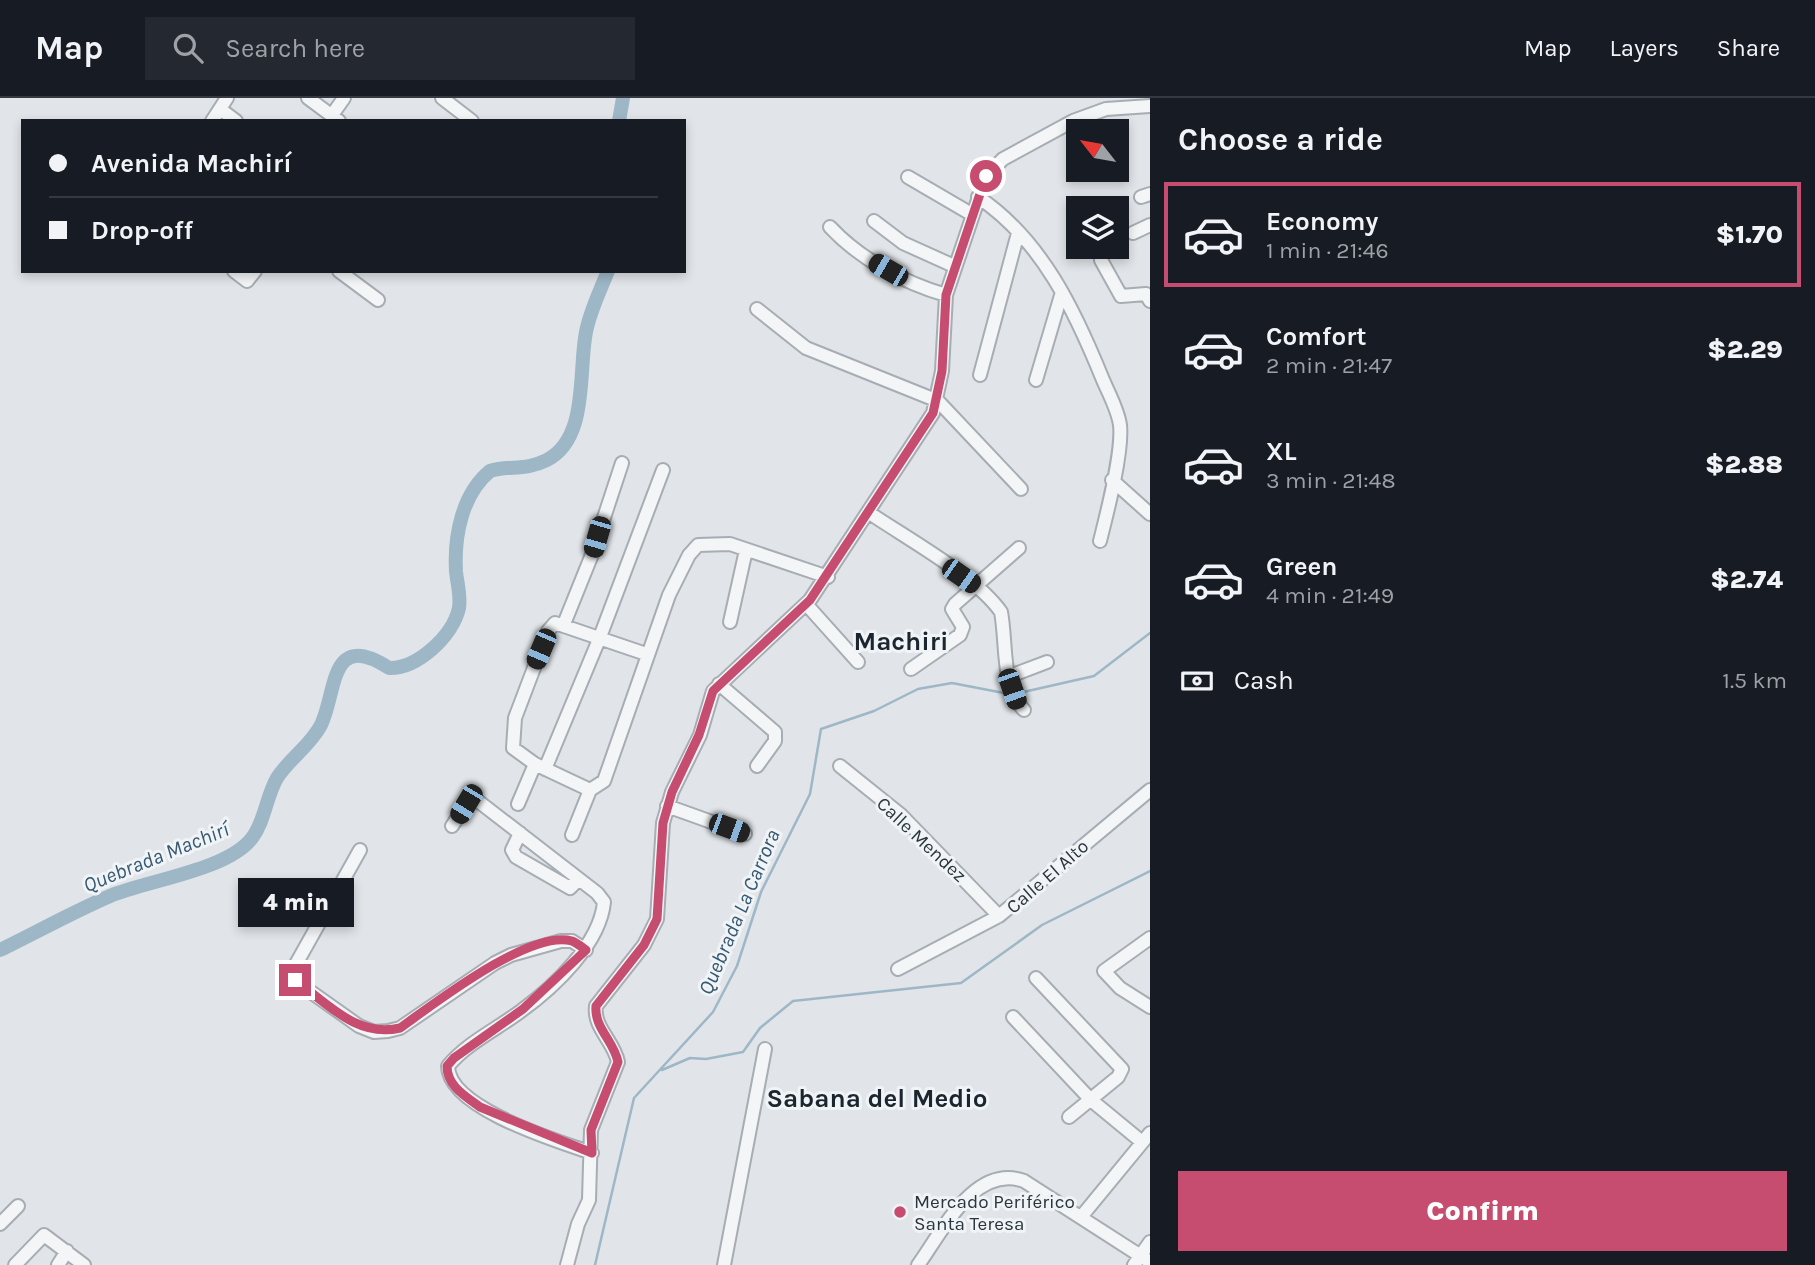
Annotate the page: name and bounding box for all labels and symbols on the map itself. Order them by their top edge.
north arrow [1066,119,1129,182]
route start [970,160,1002,192]
car [865,250,912,290]
car [582,514,613,560]
car [938,555,985,597]
car [524,626,559,672]
district label: Machiri [853,626,949,657]
car [996,666,1029,712]
car [447,781,486,827]
street label: Calle Mendez [872,793,971,887]
car [706,811,753,845]
water label: Quebrada Machirí [80,816,234,897]
water label: Quebrada La Carrora [693,826,785,998]
street label: Calle El Alto [1002,835,1093,918]
callout: 4 min [237,878,353,928]
route end [279,964,311,996]
district label: Sabana del Medio [767,1083,987,1114]
place label: Mercado Periférico Santa Teresa [914,1191,1075,1235]
marker: Mercado Periférico Santa Teresa [892,1204,908,1220]

